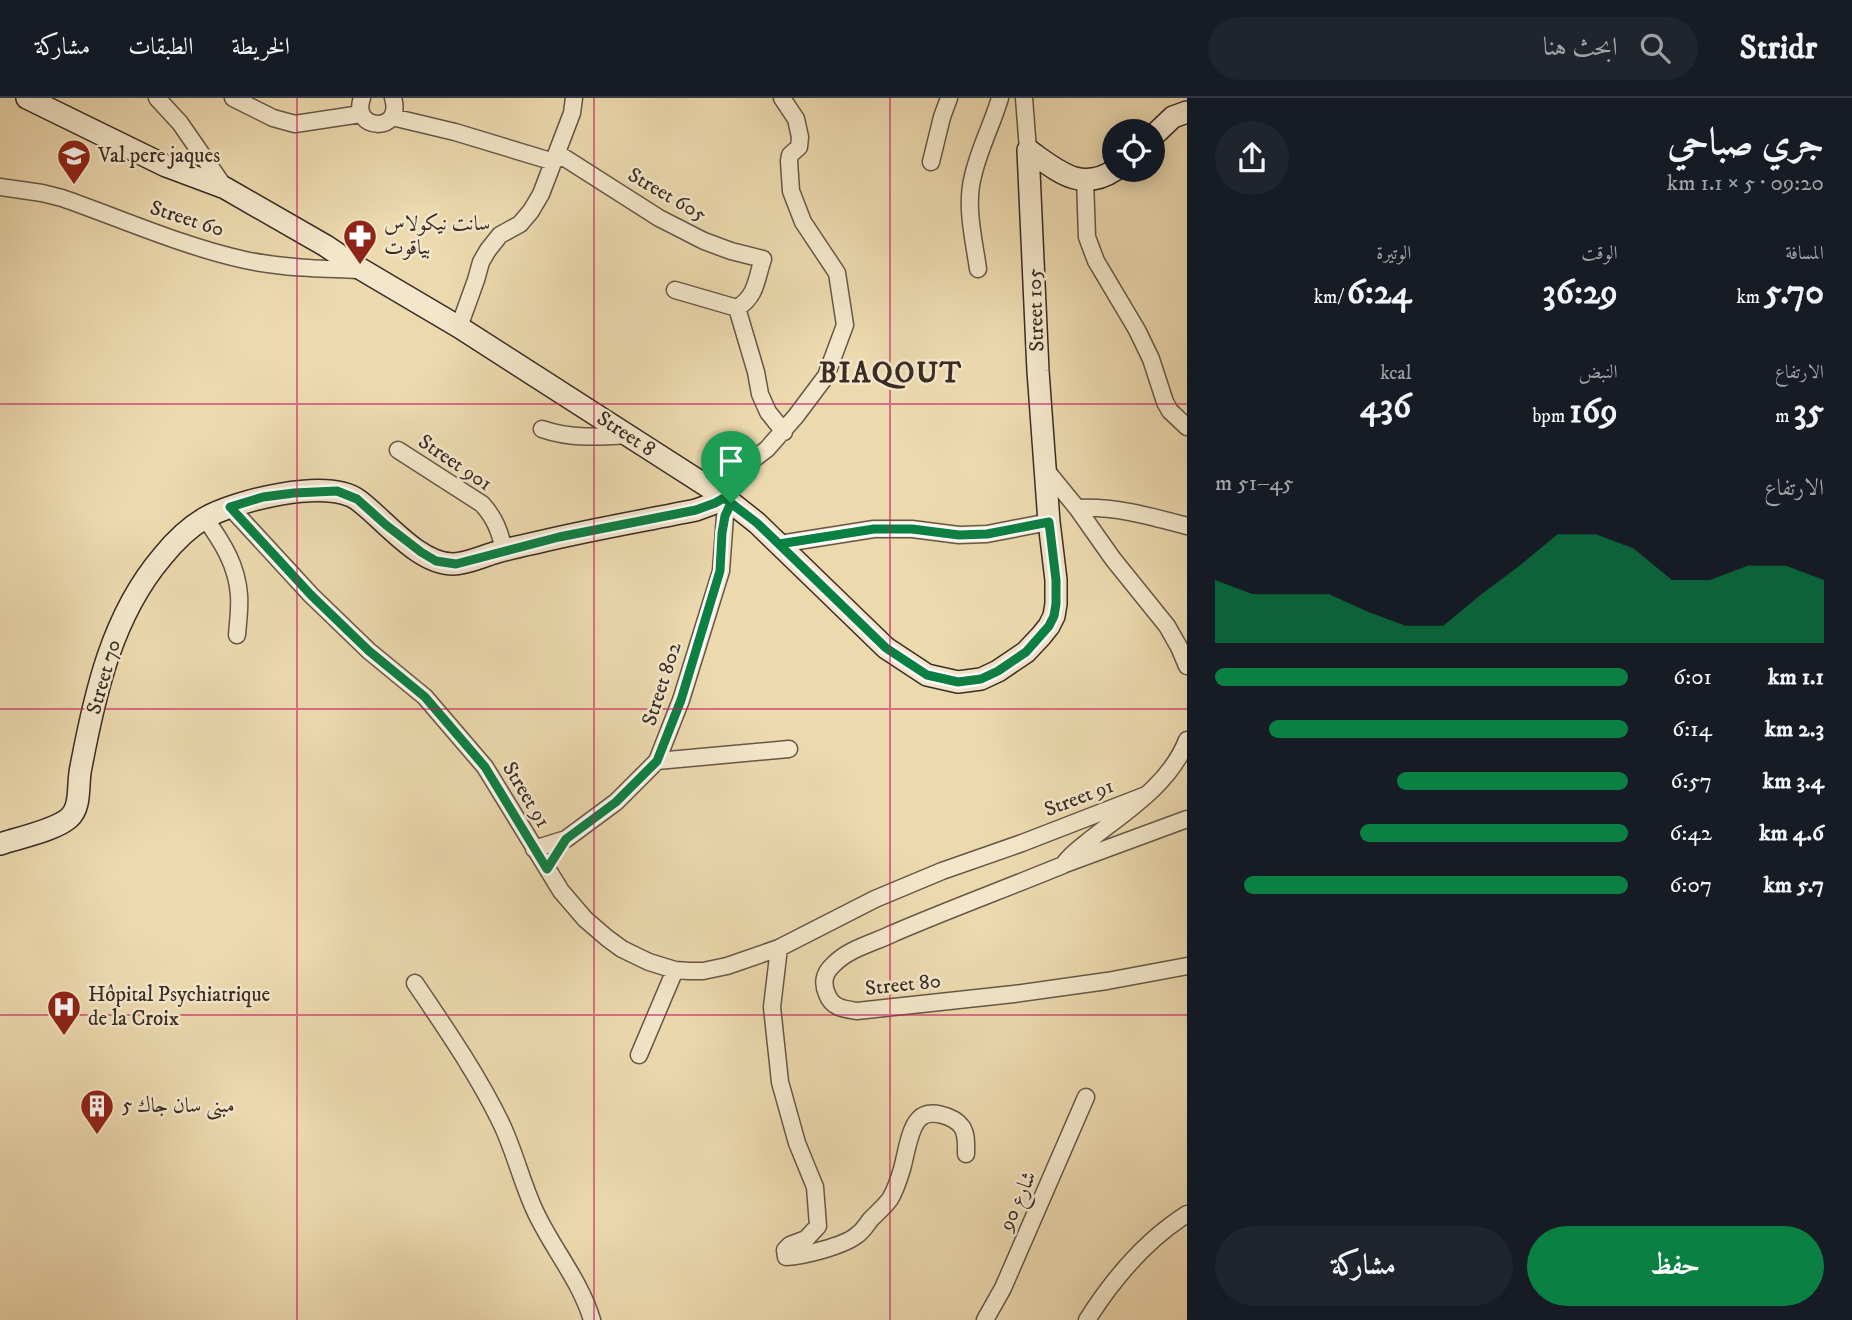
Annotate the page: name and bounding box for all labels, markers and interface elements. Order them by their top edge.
search box [1208,17,1698,80]
text: Stridr [1740,28,1817,69]
icon: search [1636,29,1674,67]
text: ابحث هنا [1543,31,1618,64]
text: مشاركة [35,32,90,62]
text: الطبقات [128,32,194,62]
text: الخريطة [232,32,290,62]
map controls [1102,119,1165,182]
button: locate [1102,119,1165,182]
text: جري صباحي [1667,119,1824,167]
button: share [1215,121,1289,195]
school or university icon: Val pere jaques [55,137,93,186]
place label: Val pere jaques [97,143,220,169]
street label: Street 605 [623,162,711,228]
text: 09:20 · 5 × 1.1 km [1667,169,1824,198]
street label: Street 60 [147,195,227,243]
place label: سانت نيكولاس بياقوت [384,211,490,261]
pharmacy icon: سانت نيكولاس بياقوت [341,217,379,266]
text: الوتيرة [1376,242,1411,265]
text: الوقت [1581,242,1618,265]
text: المسافة [1785,242,1824,265]
street label: Street 105 [1022,268,1050,352]
text: 6:24 [1347,271,1411,315]
text: 36:29 [1543,271,1618,315]
text: 5.70 [1764,271,1824,315]
text: /km [1314,286,1347,309]
text: km [1736,286,1764,309]
district label: BIAQOUT [819,356,963,391]
text: النبض [1579,361,1618,384]
text: الارتفاع [1775,361,1824,384]
text: kcal [1380,362,1411,385]
text: 436 [1360,385,1411,429]
text: 169 [1569,390,1618,434]
text: 35 [1794,390,1824,434]
street label: Street 8 [592,405,660,463]
text: bpm [1532,405,1569,428]
text: m [1775,405,1794,428]
street label: Street 901 [413,429,497,497]
pin [701,431,761,503]
icon: arrive [712,442,750,480]
text: 45–51 m [1215,469,1294,498]
text: الارتفاع [1764,474,1824,503]
street label: Street 70 [81,637,127,717]
street label: Street 802 [636,638,688,729]
text: 6:01 [1673,663,1712,692]
text: 1.1 km [1768,663,1824,692]
text: 6:14 [1672,715,1712,744]
text: 2.3 km [1765,715,1824,744]
street label: Street 91 [496,757,556,833]
text: 6:57 [1670,767,1712,796]
text: 3.4 km [1763,767,1824,796]
street label: Street 91 [1041,773,1117,823]
text: 6:42 [1669,819,1712,848]
text: 4.6 km [1759,819,1824,848]
text: 6:07 [1670,871,1712,900]
text: 5.7 km [1763,871,1824,900]
street label: Street 80 [864,968,942,1002]
place label: Hôpital Psychiatrique de la Croix [88,982,271,1032]
hospital icon: Hôpital Psychiatrique de la Croix [45,988,83,1037]
building icon: مبنى سان جاك 5 [78,1087,116,1136]
place label: مبنى سان جاك 5 [122,1093,235,1120]
street label: شارع 90 [993,1167,1046,1237]
button: مشاركة [1215,1226,1513,1306]
button: حفظ [1527,1226,1824,1306]

